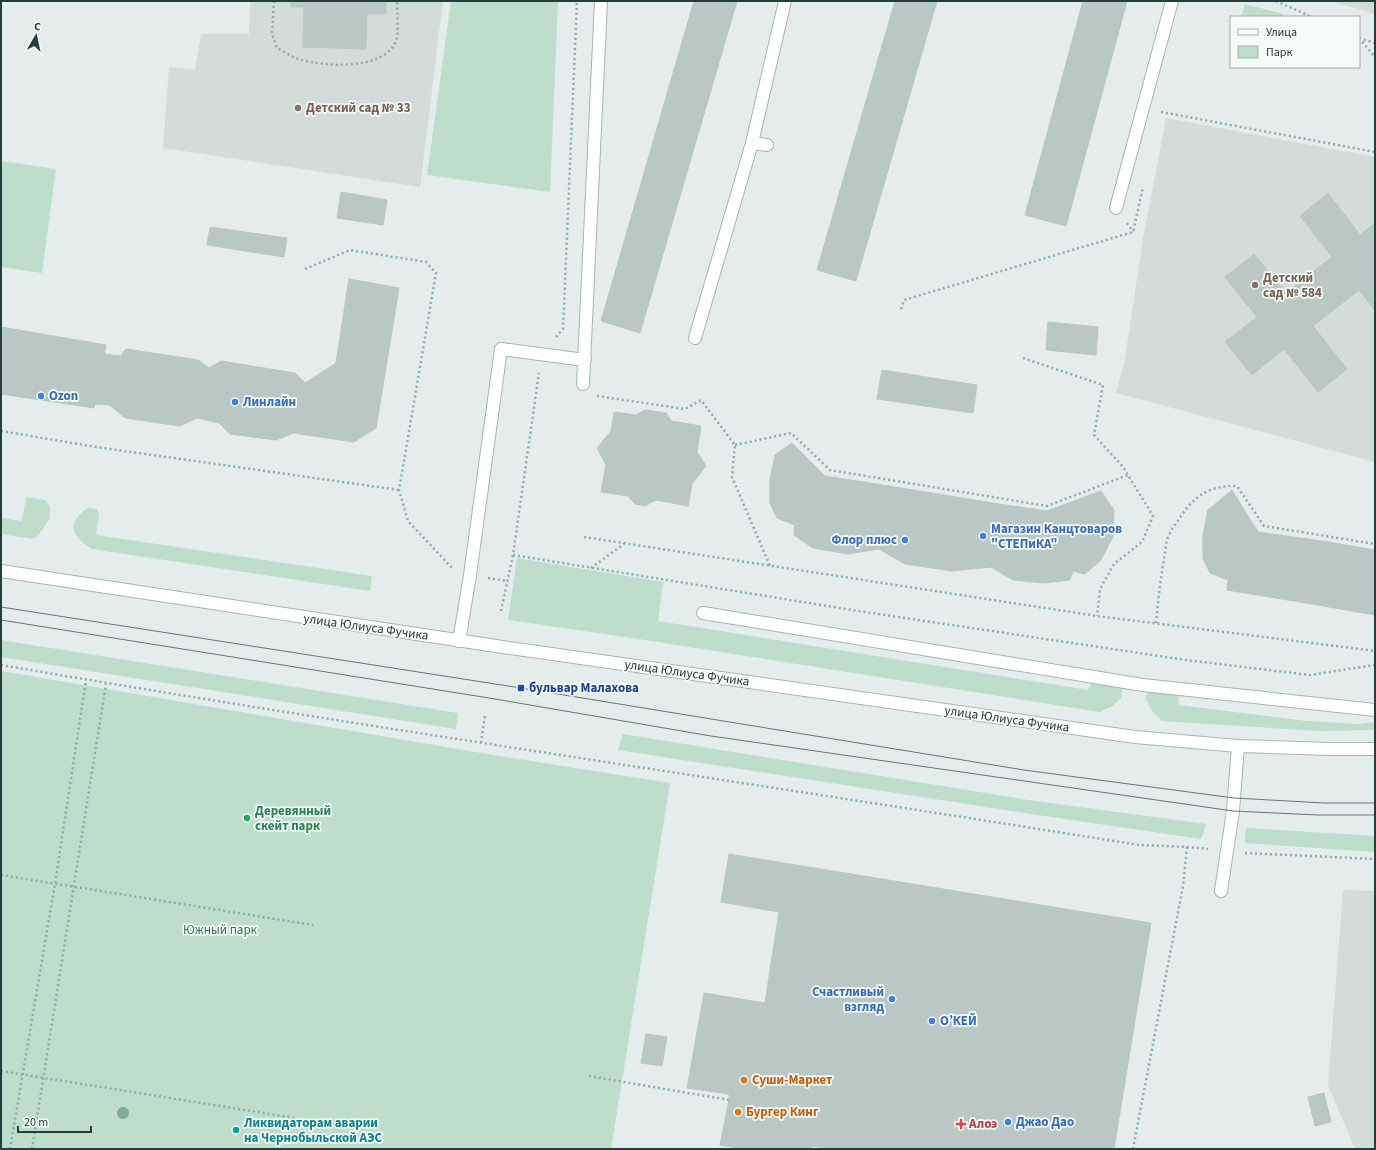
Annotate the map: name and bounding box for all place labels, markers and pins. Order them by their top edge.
place label: Детский сад № 33 [306,99,411,117]
marker: Детский сад № 33 [293,103,303,113]
place label: Детский сад № 584 [1263,269,1322,302]
marker: Детский сад № 584 [1250,280,1260,290]
place label: Ozon [49,387,78,405]
marker: Ozon [36,391,46,401]
place label: Линлайн [242,393,296,411]
marker: Линлайн [230,397,240,407]
place label: Магазин Канцтоваров "СТЕПиКА" [991,520,1122,553]
place label: Флор плюс [832,531,897,549]
marker: Магазин Канцтоваров "СТЕПиКА" [978,531,988,541]
marker: Флор плюс [900,535,910,545]
place label: бульвар Малахова [529,679,639,697]
marker: бульвар Малахова [516,683,526,693]
place label: Деревянный скейт парк [255,802,331,835]
marker: Деревянный скейт парк [242,813,252,823]
place label: Счастливый взгляд [812,983,884,1016]
marker: Счастливый взгляд [887,994,897,1004]
place label: О’КЕЙ [940,1012,977,1030]
marker: О’КЕЙ [927,1016,937,1026]
place label: Суши-Маркет [752,1071,833,1089]
marker: Суши-Маркет [739,1075,749,1085]
place label: Бургер Кинг [746,1103,819,1121]
marker: Бургер Кинг [733,1107,743,1117]
place label: Джао Дао [1016,1113,1074,1131]
place label: Ликвидаторам аварии на Чернобыльской АЭС [243,1114,382,1147]
place label: Алоэ [968,1115,997,1133]
marker: Джао Дао [1003,1117,1013,1127]
marker: Алоэ [956,1119,966,1129]
marker: Ликвидаторам аварии на Чернобыльской АЭС [231,1125,241,1135]

